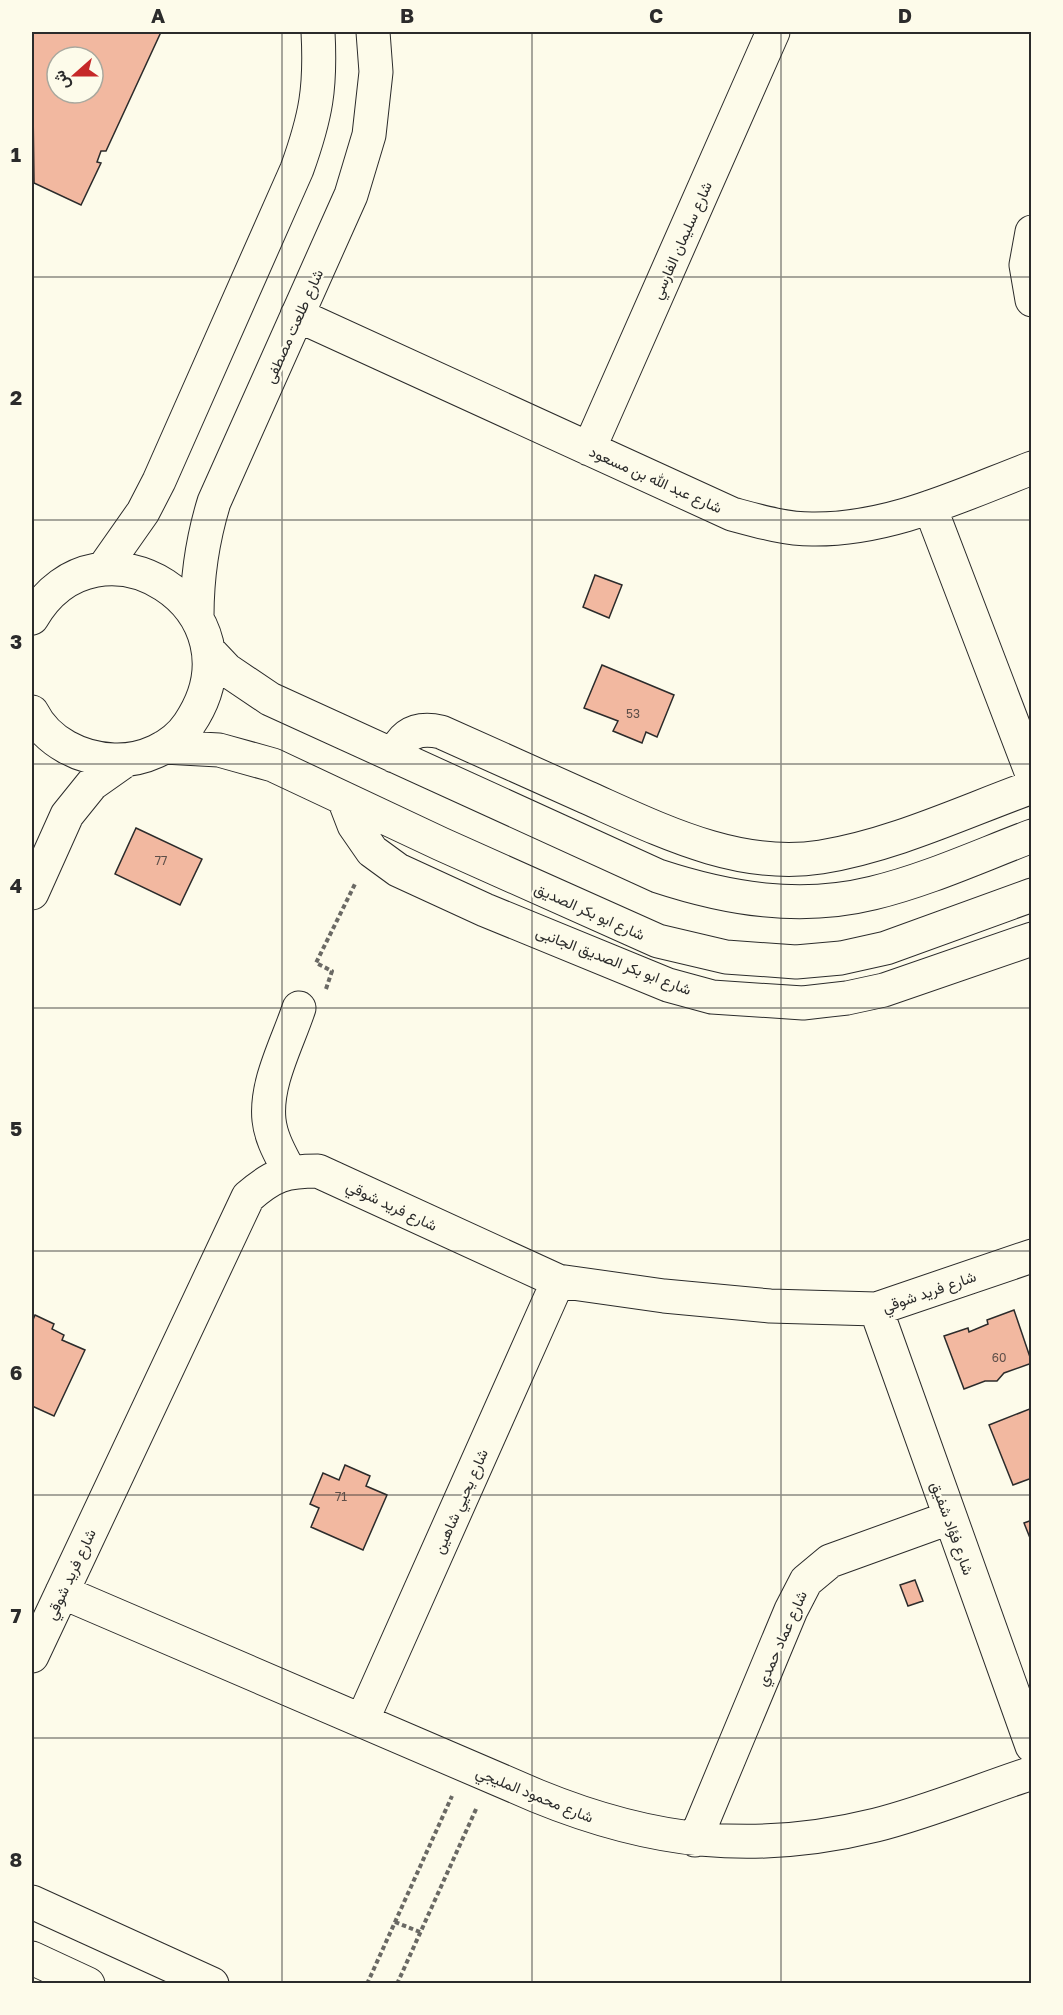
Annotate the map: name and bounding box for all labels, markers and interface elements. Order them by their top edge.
text: A [151,3,165,27]
text: B [400,3,414,27]
text: C [649,3,663,27]
text: D [898,3,912,27]
north arrow [45,45,105,105]
text: ش [48,68,74,93]
text: 1 [11,142,21,166]
street label: شارع سليمان الفارسي [647,178,720,304]
street label: شارع طلعت مصطفى [260,266,329,387]
text: 2 [10,385,22,409]
street label: شارع عبد الله بن مسعود [586,442,725,519]
text: 3 [10,629,22,653]
house number: 53 [626,706,640,721]
house number: 77 [155,853,167,868]
text: 4 [10,873,22,897]
street label: شارع ابو بكر الصديق [531,879,648,946]
street label: شارع ابو بكر الصديق الجانبى [533,922,694,1001]
text: 5 [10,1116,22,1140]
street label: شارع فريد شوقي [342,1176,440,1238]
street label: شارع فريد شوقي [880,1266,980,1320]
house number: 60 [992,1350,1006,1365]
text: 6 [10,1360,22,1384]
street label: شارع يحيي شاهين [429,1446,496,1558]
street label: شارع فؤاد شفيق [925,1479,978,1578]
house number: 71 [335,1489,347,1504]
street label: شارع فريد شوقي [41,1526,103,1624]
street label: شارع عماد حمدي [752,1587,815,1690]
text: 7 [11,1603,22,1627]
street label: شارع محمود المليجي [472,1762,596,1830]
text: 8 [10,1847,22,1871]

